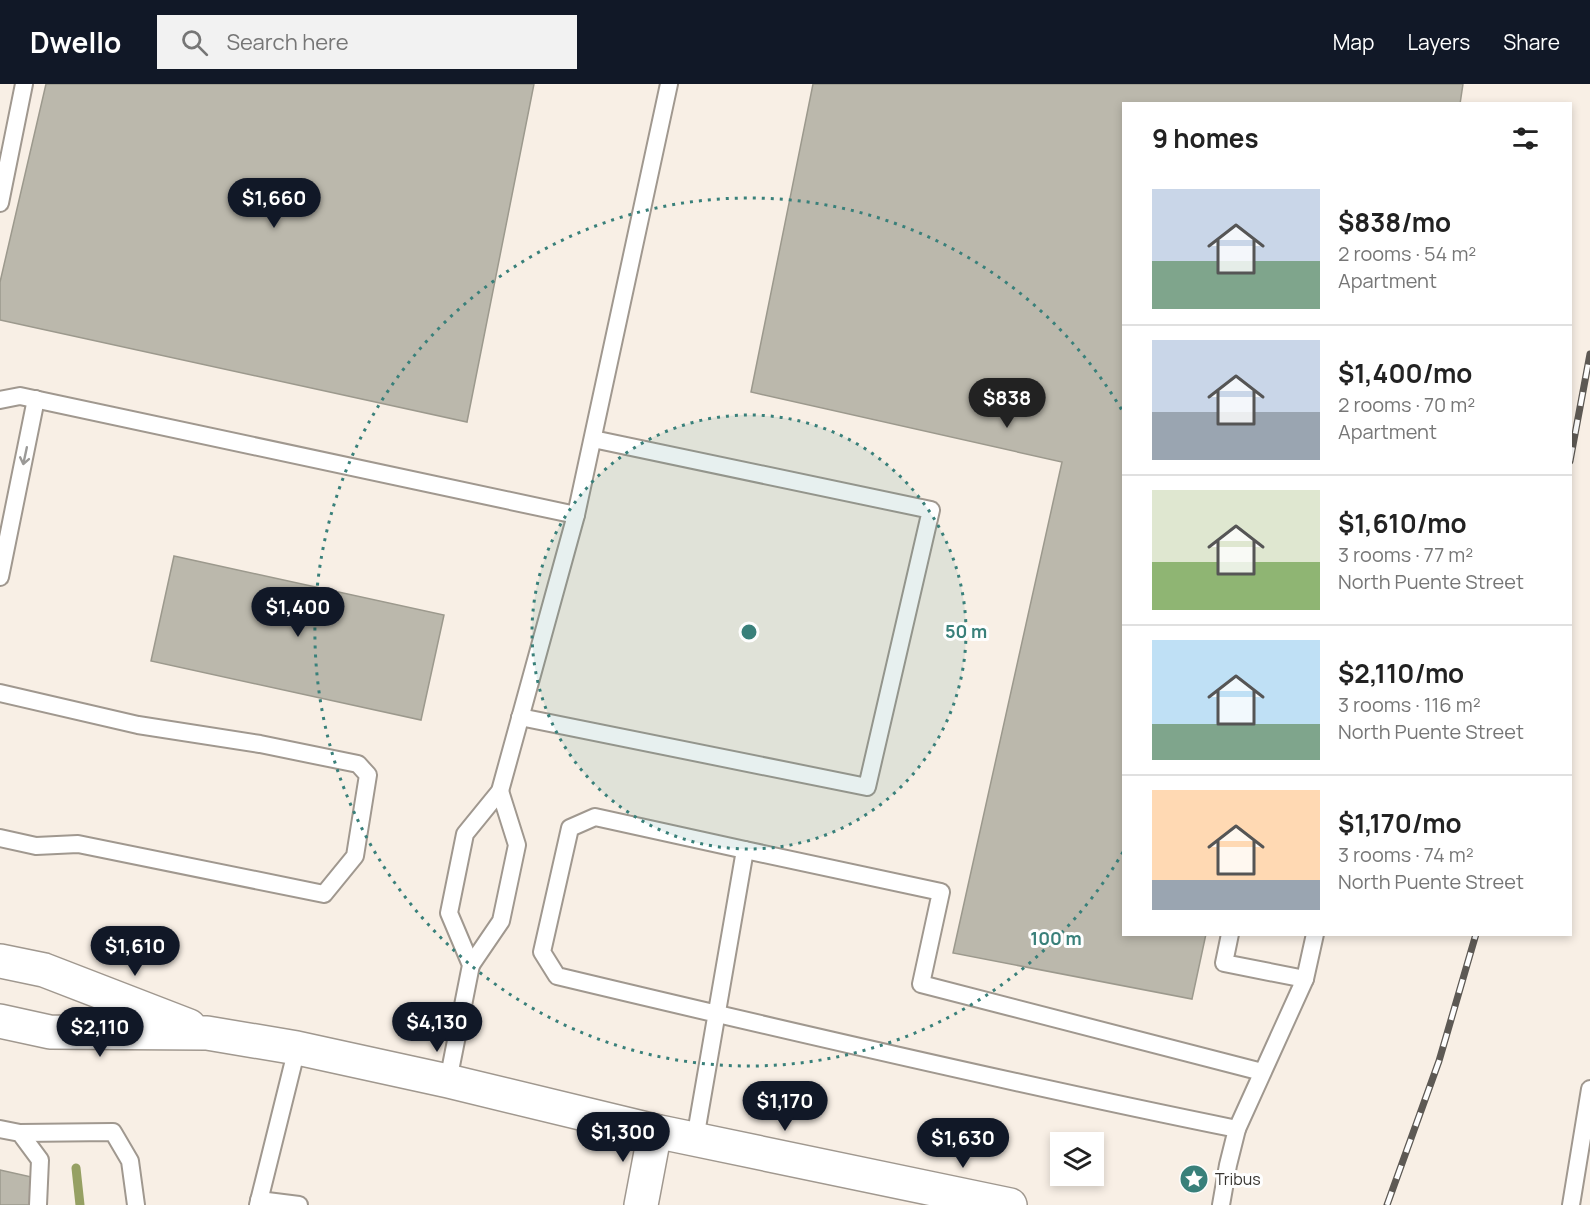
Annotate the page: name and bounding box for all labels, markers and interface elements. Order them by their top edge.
search box [157,15,577,69]
text: Dwello [30,23,121,61]
icon: search [178,26,211,59]
text: Search here [226,27,349,57]
text: Map [1333,28,1374,56]
text: Layers [1407,28,1470,56]
text: Share [1503,28,1560,56]
text: 9 homes [1152,120,1259,156]
icon: filters [1509,122,1542,155]
pin: $1,660 [225,178,323,229]
text: $1,660 [242,184,306,211]
text: $838/mo [1338,204,1451,240]
icon: home [1200,213,1272,285]
text: 2 rooms · 54 m² [1338,240,1476,267]
text: Apartment [1338,267,1437,294]
text: $1,400/mo [1338,355,1472,391]
icon: home [1200,364,1272,436]
pin: $838 [971,378,1043,429]
text: $838 [983,384,1031,411]
text: 2 rooms · 70 m² [1338,391,1475,418]
text: Apartment [1338,418,1437,445]
one-way arrow [19,446,30,466]
text: $1,610/mo [1338,505,1467,541]
icon: home [1200,514,1272,586]
text: 3 rooms · 77 m² [1338,541,1473,568]
text: North Puente Street [1338,568,1524,595]
pin: $1,400 [249,587,347,638]
text: $1,400 [265,593,331,620]
text: 50 m [945,619,987,643]
centre of rings [739,622,759,642]
text: $2,110/mo [1338,655,1464,691]
icon: home [1200,664,1272,736]
text: 3 rooms · 116 m² [1338,691,1481,718]
text: North Puente Street [1338,718,1524,745]
text: $1,170/mo [1338,805,1462,841]
icon: home [1200,814,1272,886]
text: 3 rooms · 74 m² [1338,841,1474,868]
text: North Puente Street [1338,868,1524,895]
pin: $1,610 [86,926,184,977]
text: 100 m [1030,926,1082,950]
text: $1,610 [105,932,165,959]
pin: $4,130 [388,1002,486,1053]
pin: $2,110 [51,1007,149,1058]
text: $4,130 [406,1008,468,1035]
text: $2,110 [71,1013,129,1040]
pin: $1,170 [736,1081,834,1132]
text: $1,170 [757,1087,813,1114]
pin: $1,300 [574,1112,672,1163]
text: $1,300 [591,1118,655,1145]
pin: $1,630 [914,1118,1012,1169]
text: $1,630 [931,1124,995,1151]
map controls [1050,1132,1104,1186]
button: layers [1050,1132,1104,1186]
place icon: Tribus [1178,1163,1210,1195]
place label: Tribus [1215,1168,1261,1190]

